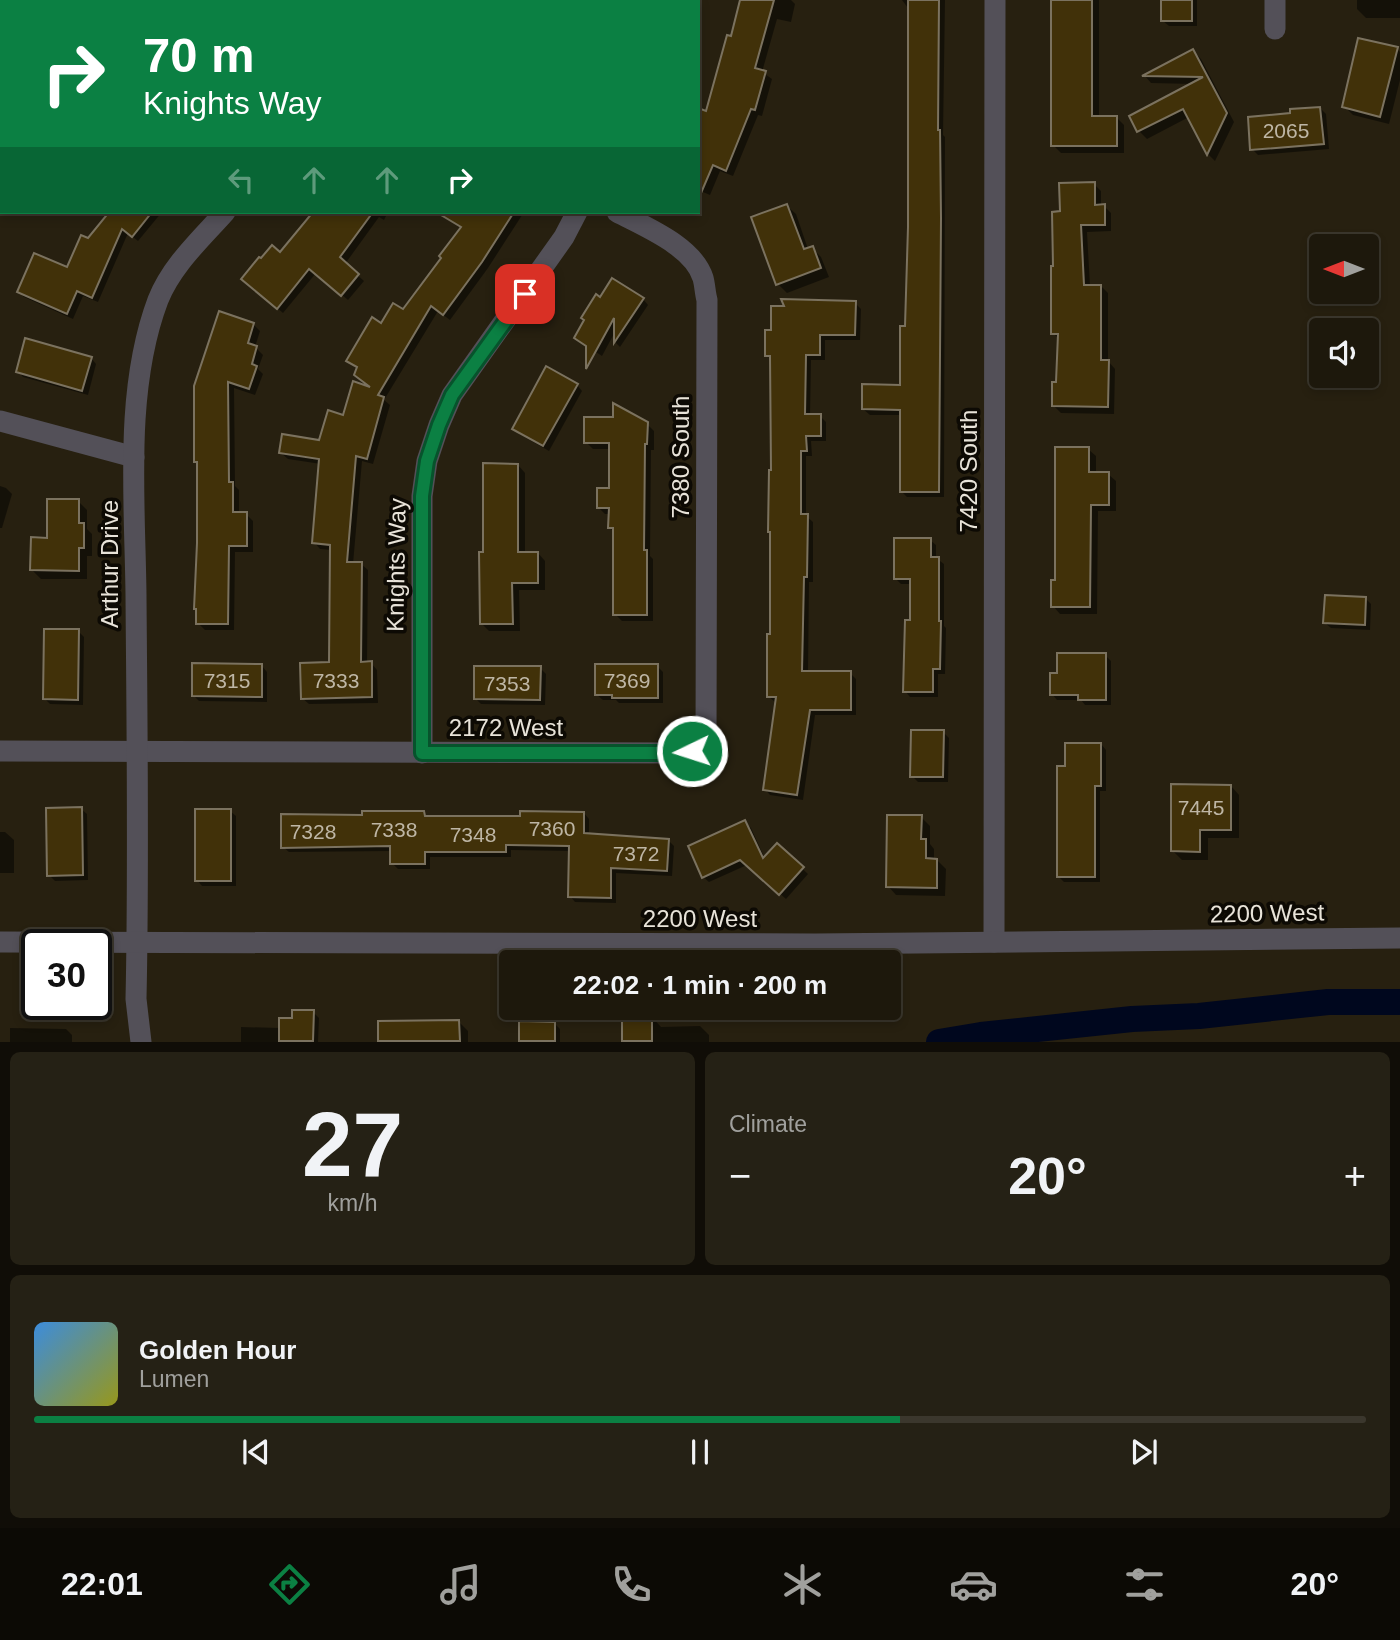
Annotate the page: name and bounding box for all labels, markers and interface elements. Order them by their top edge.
icon: right [28,28,119,119]
text: 70 m [143,28,255,82]
text: Knights Way [143,85,321,121]
house number: 2065 [1263,119,1309,142]
icon: left [222,161,260,199]
icon: ahead [295,161,333,199]
icon: ahead [368,161,406,199]
icon: right [441,161,479,199]
north arrow [1309,234,1379,304]
map controls [1309,234,1379,388]
pin [495,264,555,324]
icon: arrive [506,275,544,313]
button: sound [1309,318,1379,388]
street label: 7380 South [667,396,694,518]
street label: 7420 South [955,410,982,532]
street label: Knights Way [381,498,411,632]
street label: Arthur Drive [96,500,123,628]
house number: 7315 [204,669,250,692]
house number: 7333 [313,669,359,692]
house number: 7369 [604,669,650,692]
house number: 7353 [484,672,530,695]
street label: 2172 West [449,714,563,741]
position arrow [655,714,729,788]
house number: 7445 [1178,796,1224,819]
house number: 7360 [529,817,575,840]
house number: 7338 [371,818,417,841]
house number: 7328 [290,820,336,843]
house number: 7348 [450,823,496,846]
house number: 7372 [613,842,659,865]
street label: 2200 West [1210,898,1325,927]
street label: 2200 West [643,905,757,932]
speed limit sign: 30 [21,929,112,1020]
text: 22:02 · 1 min · 200 m [573,970,827,1000]
text: 27 [302,1094,403,1195]
text: Climate [729,1111,807,1137]
text: 20° [1008,1147,1087,1205]
text: − [729,1155,751,1197]
text: + [1344,1155,1366,1197]
text: km/h [328,1190,377,1216]
text: Golden Hour [139,1335,296,1365]
text: Lumen [139,1366,209,1392]
icon: previous [237,1433,275,1471]
icon: pause [681,1433,719,1471]
icon: next [1125,1433,1163,1471]
icon: directions [265,1560,314,1609]
icon: music [436,1560,485,1609]
icon: phone [607,1560,656,1609]
icon: climate [778,1560,827,1609]
icon: car [949,1560,998,1609]
icon: filters [1120,1560,1169,1609]
text: 22:01 [61,1566,143,1602]
text: 20° [1291,1566,1339,1602]

